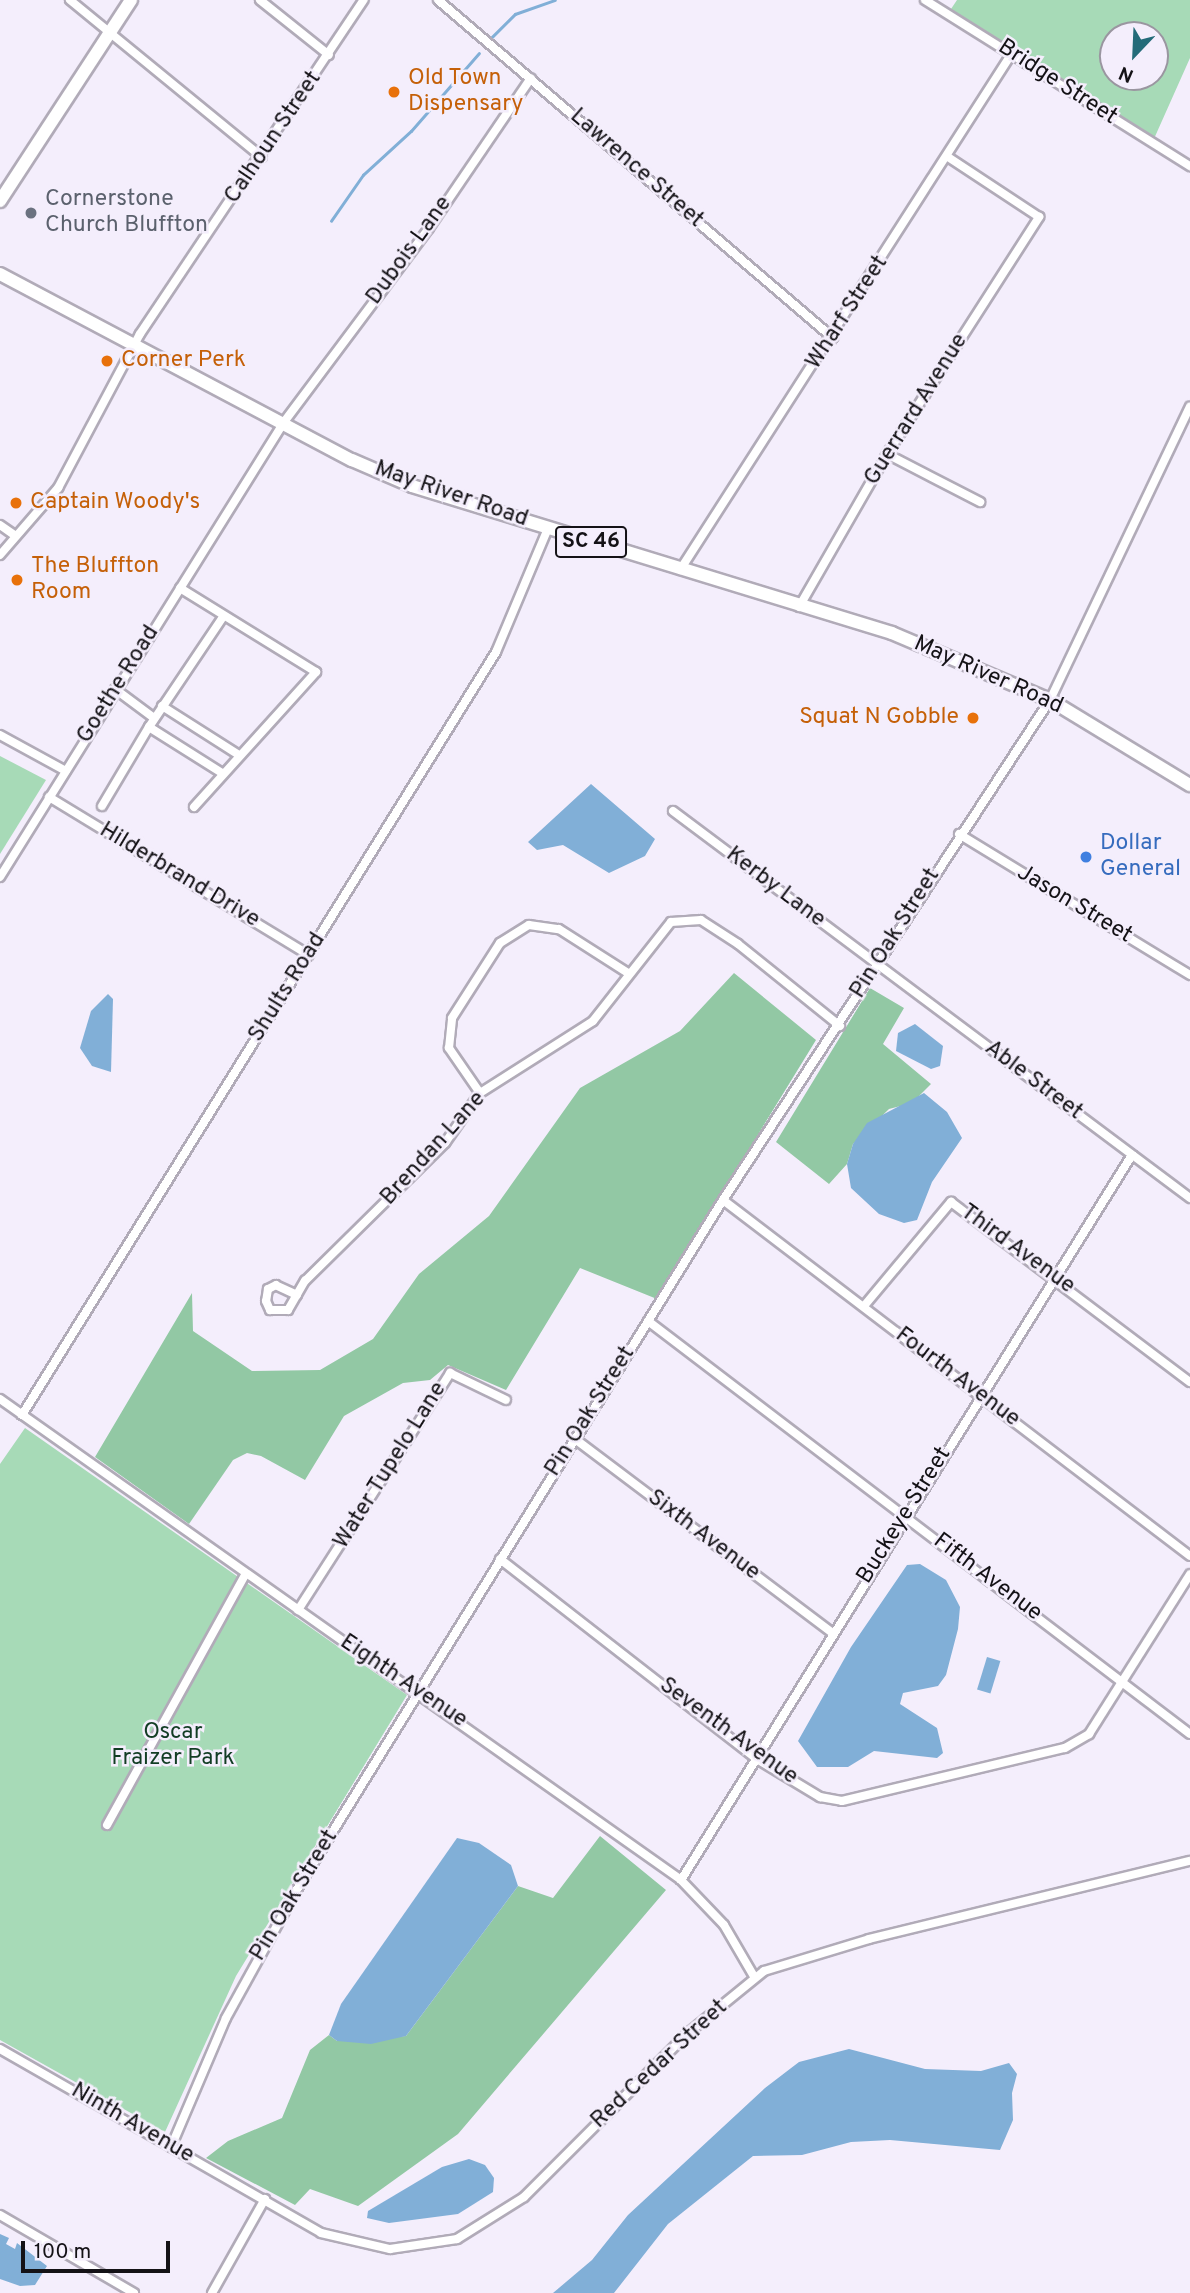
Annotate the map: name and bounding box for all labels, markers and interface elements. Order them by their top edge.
north arrow [1099,21,1169,91]
street label: Bridge Street [992,34,1122,132]
text: N [1116,60,1138,87]
place label: Old Town Dispensary [408,65,524,119]
street label: Calhoun Street [220,66,328,210]
marker: Old Town Dispensary [386,84,402,100]
street label: Lawrence Street [563,103,709,235]
place label: Cornerstone Church Bluffton [45,186,208,240]
street label: Dubois Lane [361,191,459,311]
marker: Cornerstone Church Bluffton [23,205,39,221]
street label: Wharf Street [801,251,895,375]
street label: Guerrard Avenue [859,329,975,491]
place label: Corner Perk [121,347,246,375]
marker: Corner Perk [99,353,115,369]
street label: May River Road [371,456,531,534]
place label: Captain Woody's [30,489,201,517]
marker: Captain Woody's [8,495,24,511]
road number: SC 46 [554,524,628,560]
place label: The Bluffton Room [31,553,159,607]
marker: The Bluffton Room [9,572,25,588]
street label: Goethe Road [72,621,166,749]
street label: May River Road [909,631,1067,721]
place label: Squat N Gobble [799,704,959,732]
marker: Squat N Gobble [965,710,981,726]
street label: Hilderbrand Drive [94,817,264,935]
place label: Dollar General [1100,830,1181,884]
street label: Kerby Lane [720,842,830,934]
marker: Dollar General [1078,849,1094,865]
street label: Jason Street [1011,860,1137,950]
street label: Pin Oak Street [845,864,947,1004]
street label: Shults Road [244,928,332,1048]
street label: Able Street [979,1035,1087,1127]
street label: Brendan Lane [376,1086,492,1212]
street label: Third Avenue [954,1199,1080,1301]
street label: Fourth Avenue [889,1322,1025,1434]
street label: Pin Oak Street [540,1342,642,1482]
street label: Water Tupelo Lane [328,1377,454,1555]
street label: Buckeye Street [852,1443,958,1589]
street label: Sixth Avenue [641,1484,765,1588]
street label: Fifth Avenue [927,1528,1047,1628]
street label: Eighth Avenue [334,1629,472,1735]
street label: Seventh Avenue [653,1672,803,1792]
park label: Oscar Fraizer Park [111,1719,235,1773]
street label: Pin Oak Street [245,1825,345,1967]
street label: Red Cedar Street [586,1995,734,2135]
street label: Ninth Avenue [65,2077,199,2171]
scale bar [24,2226,173,2270]
text: 100 m [34,2239,91,2266]

